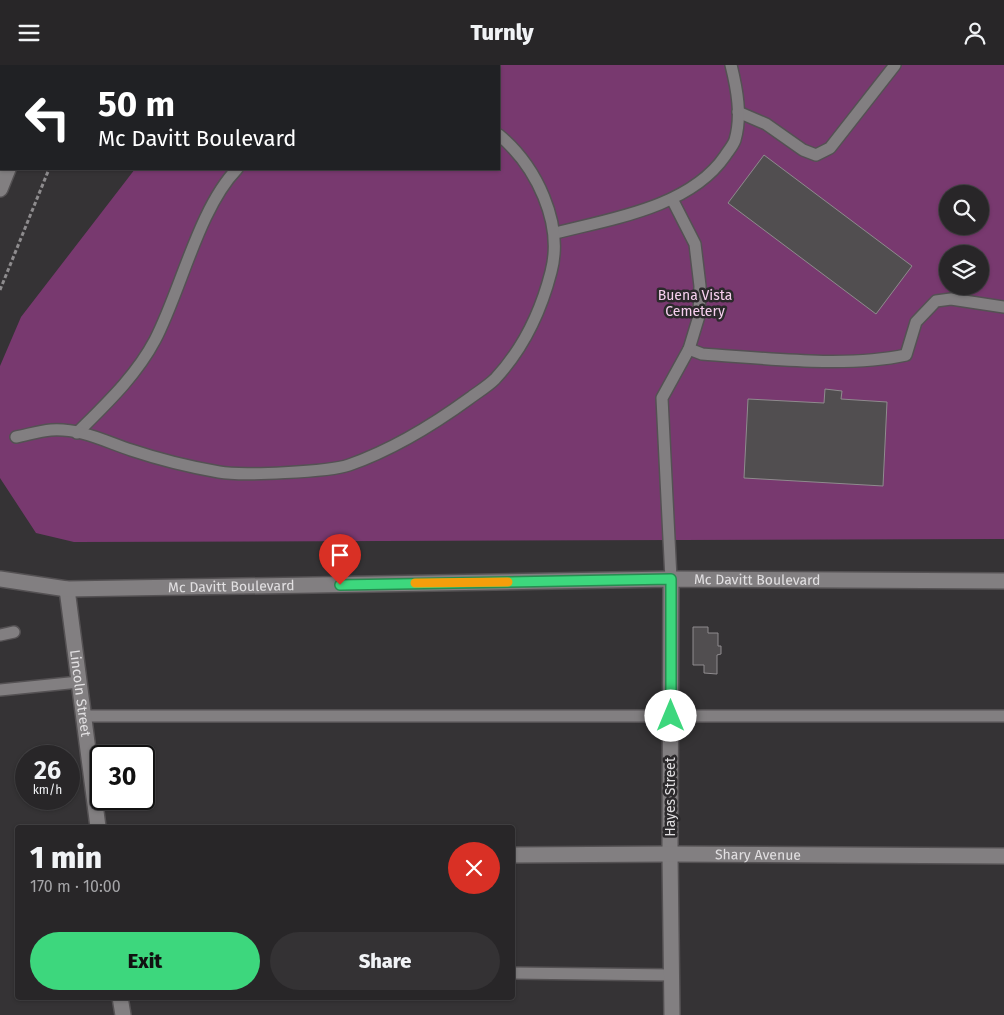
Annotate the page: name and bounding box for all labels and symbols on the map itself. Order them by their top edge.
park label: Buena Vista Cemetery [658,287,732,320]
pin [319,534,361,585]
street label: Mc Davitt Boulevard [694,571,820,588]
street label: Mc Davitt Boulevard [168,577,295,596]
street label: Lincoln Street [66,648,95,739]
position arrow [644,689,696,741]
speed limit sign: 30 [90,745,155,810]
street label: Hayes Street [662,756,679,837]
street label: Shary Avenue [715,846,801,863]

